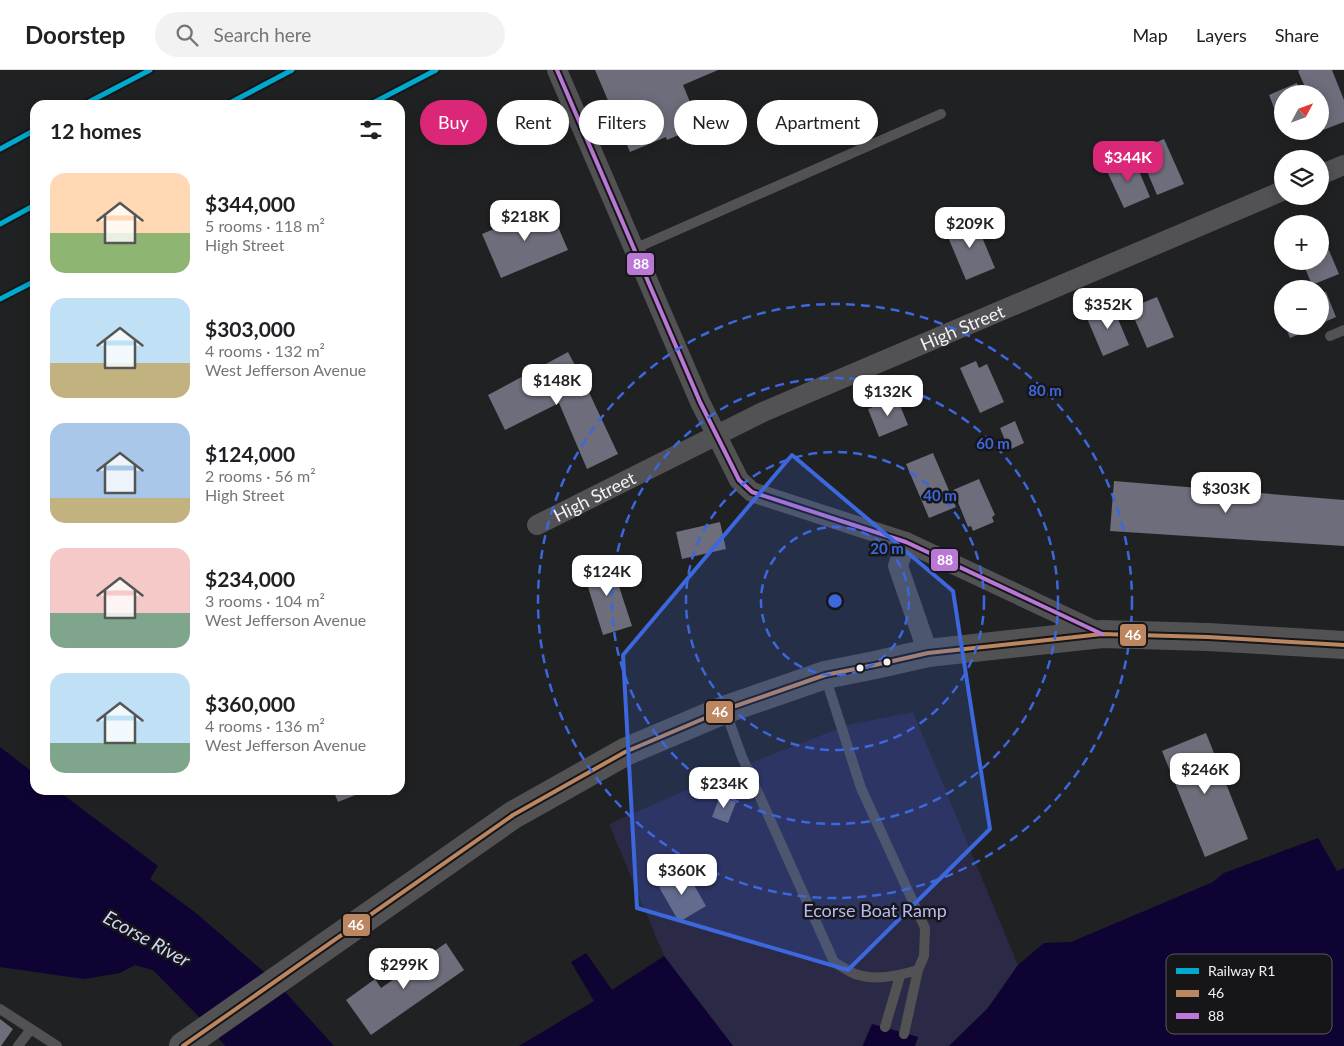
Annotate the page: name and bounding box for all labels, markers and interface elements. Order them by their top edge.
search box [155,12,505,57]
text: Doorstep [25,20,125,49]
icon: search [173,21,201,49]
text: Search here [213,23,311,46]
text: Map [1132,24,1168,46]
text: Layers [1196,24,1247,46]
text: Share [1275,24,1319,46]
north arrow [1274,85,1329,140]
map controls [1274,85,1329,335]
chip: Buy [420,100,487,145]
chip: Rent [497,100,569,145]
chip: Filters [579,100,664,145]
chip: New [674,100,747,145]
chip: Apartment [757,100,878,145]
icon: filters [357,116,385,144]
text: 12 homes [50,118,141,143]
pin: $344K [1093,140,1163,183]
text: $344K [1104,147,1152,166]
button: layers [1274,150,1329,205]
text: $344,000 [205,191,295,216]
icon: home [90,193,150,253]
pin: $218K [490,200,560,242]
text: $218K [501,206,549,225]
pin: $209K [935,206,1005,249]
text: $209K [946,213,994,232]
button: + [1274,215,1329,270]
text: 5 rooms · 118 m² [205,216,325,235]
text: High Street [205,235,284,254]
line badge: 88 [626,252,655,276]
text: 88 [633,255,649,272]
button: − [1274,280,1329,335]
pin: $352K [1073,288,1143,330]
text: $352K [1084,294,1132,313]
street label: High Street [917,299,1008,355]
text: $303,000 [205,316,295,341]
icon: home [90,318,150,378]
text: 4 rooms · 132 m² [205,341,325,360]
text: West Jefferson Avenue [205,360,366,379]
pin: $148K [522,364,592,406]
text: $148K [533,370,581,389]
pin: $132K [853,374,923,417]
text: $132K [864,381,912,400]
text: 80 m [1028,381,1062,399]
text: 60 m [976,434,1010,452]
text: $124,000 [205,441,295,466]
icon: home [90,443,150,503]
text: 2 rooms · 56 m² [205,466,316,485]
street label: High Street [549,466,640,526]
pin: $303K [1191,472,1261,514]
text: $303K [1202,478,1250,497]
text: High Street [205,485,284,504]
text: 40 m [923,486,957,504]
text: 20 m [870,539,904,557]
line badge: 88 [930,548,959,572]
text: 88 [937,551,953,568]
pin: $124K [572,554,642,597]
text: $124K [583,561,631,580]
text: $234,000 [205,566,295,591]
icon: home [90,568,150,628]
text: 3 rooms · 104 m² [205,591,325,610]
centre of rings [826,592,844,610]
text: West Jefferson Avenue [205,610,366,629]
line badge: 46 [1119,623,1147,647]
text: 46 [1125,626,1141,643]
unlabelled marker [882,657,892,667]
unlabelled marker [855,663,865,673]
text: $360,000 [205,691,295,716]
icon: home [90,693,150,753]
line badge: 46 [705,700,734,724]
text: 46 [712,703,728,720]
text: 4 rooms · 136 m² [205,716,325,735]
text: West Jefferson Avenue [205,735,366,754]
pin: $246K [1170,752,1240,795]
text: $246K [1181,759,1229,778]
pin: $234K [689,766,759,809]
text: $234K [700,773,748,792]
pin: $360K [647,854,717,896]
text: $360K [658,860,706,879]
park label: Ecorse Boat Ramp [803,899,947,921]
water label: Ecorse River [100,905,195,971]
line badge: 46 [342,913,371,937]
text: 46 [348,916,364,933]
pin: $299K [369,948,439,990]
text: $299K [380,954,428,973]
legend [1166,954,1332,1034]
text: Railway R1 [1208,962,1275,979]
text: 46 [1208,984,1224,1001]
text: 88 [1208,1007,1224,1024]

